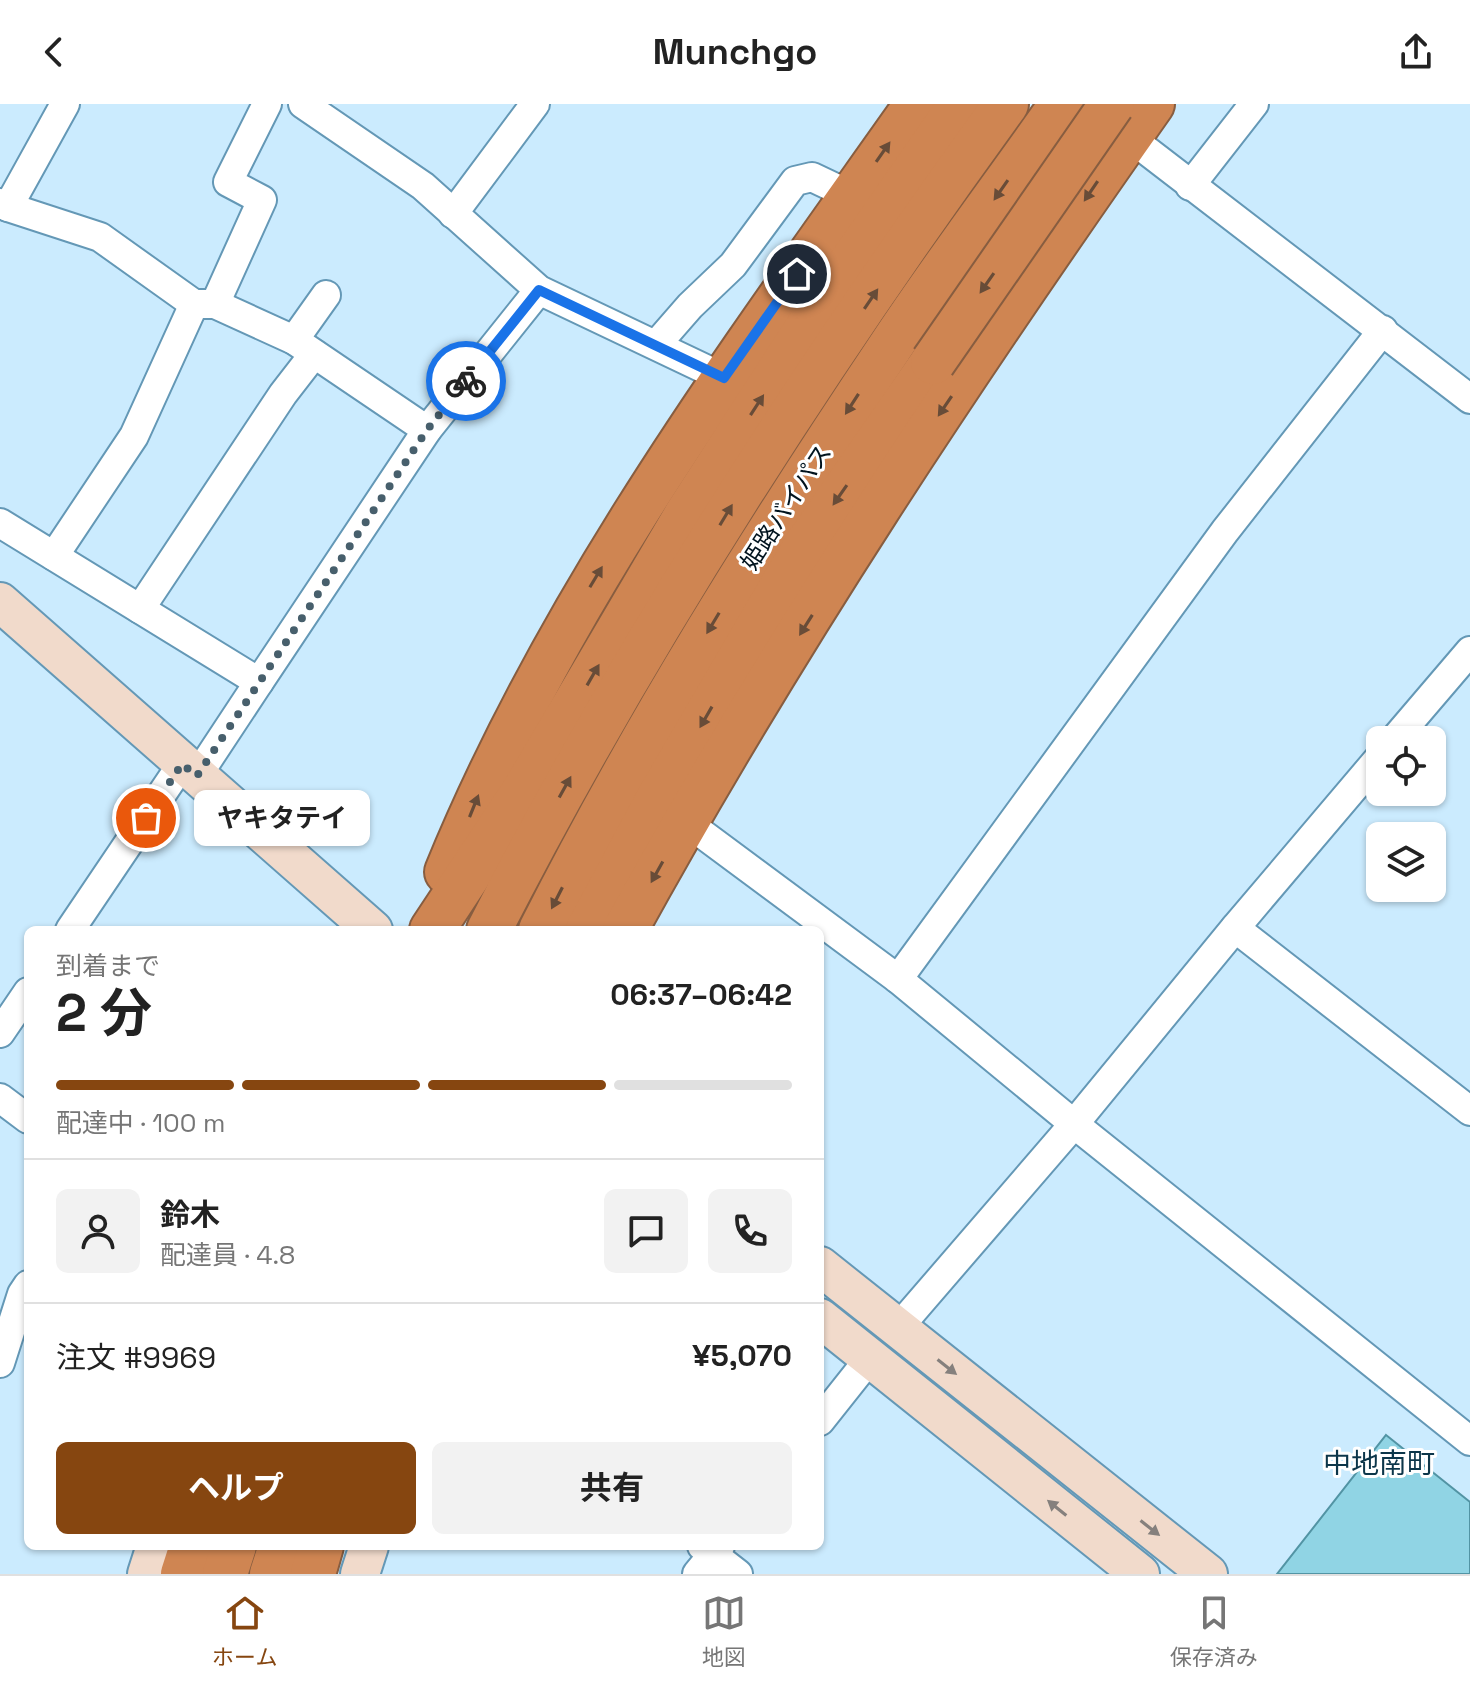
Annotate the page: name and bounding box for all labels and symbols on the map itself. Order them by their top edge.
one-way arrow [875,142,890,163]
one-way arrow [994,180,1009,201]
one-way arrow [1084,181,1099,202]
pin [763,240,831,308]
one-way arrow [980,273,995,294]
one-way arrow [863,288,878,309]
courier [426,341,506,421]
one-way arrow [845,393,860,414]
one-way arrow [750,394,764,416]
one-way arrow [937,395,952,416]
street label: 姫路バイパス [734,438,838,576]
one-way arrow [833,485,848,506]
one-way arrow [719,504,733,526]
one-way arrow [589,566,603,588]
one-way arrow [706,612,720,634]
one-way arrow [798,615,813,636]
one-way arrow [585,664,599,686]
one-way arrow [699,706,713,728]
one-way arrow [558,776,572,798]
pin [112,784,180,852]
callout: ヤキタテイ [194,790,370,846]
one-way arrow [468,794,481,818]
one-way arrow [650,861,664,883]
one-way arrow [551,886,564,909]
one-way arrow [937,1358,957,1374]
district label: 中地南町 [1323,1445,1435,1481]
one-way arrow [1047,1500,1067,1516]
one-way arrow [1140,1519,1160,1536]

